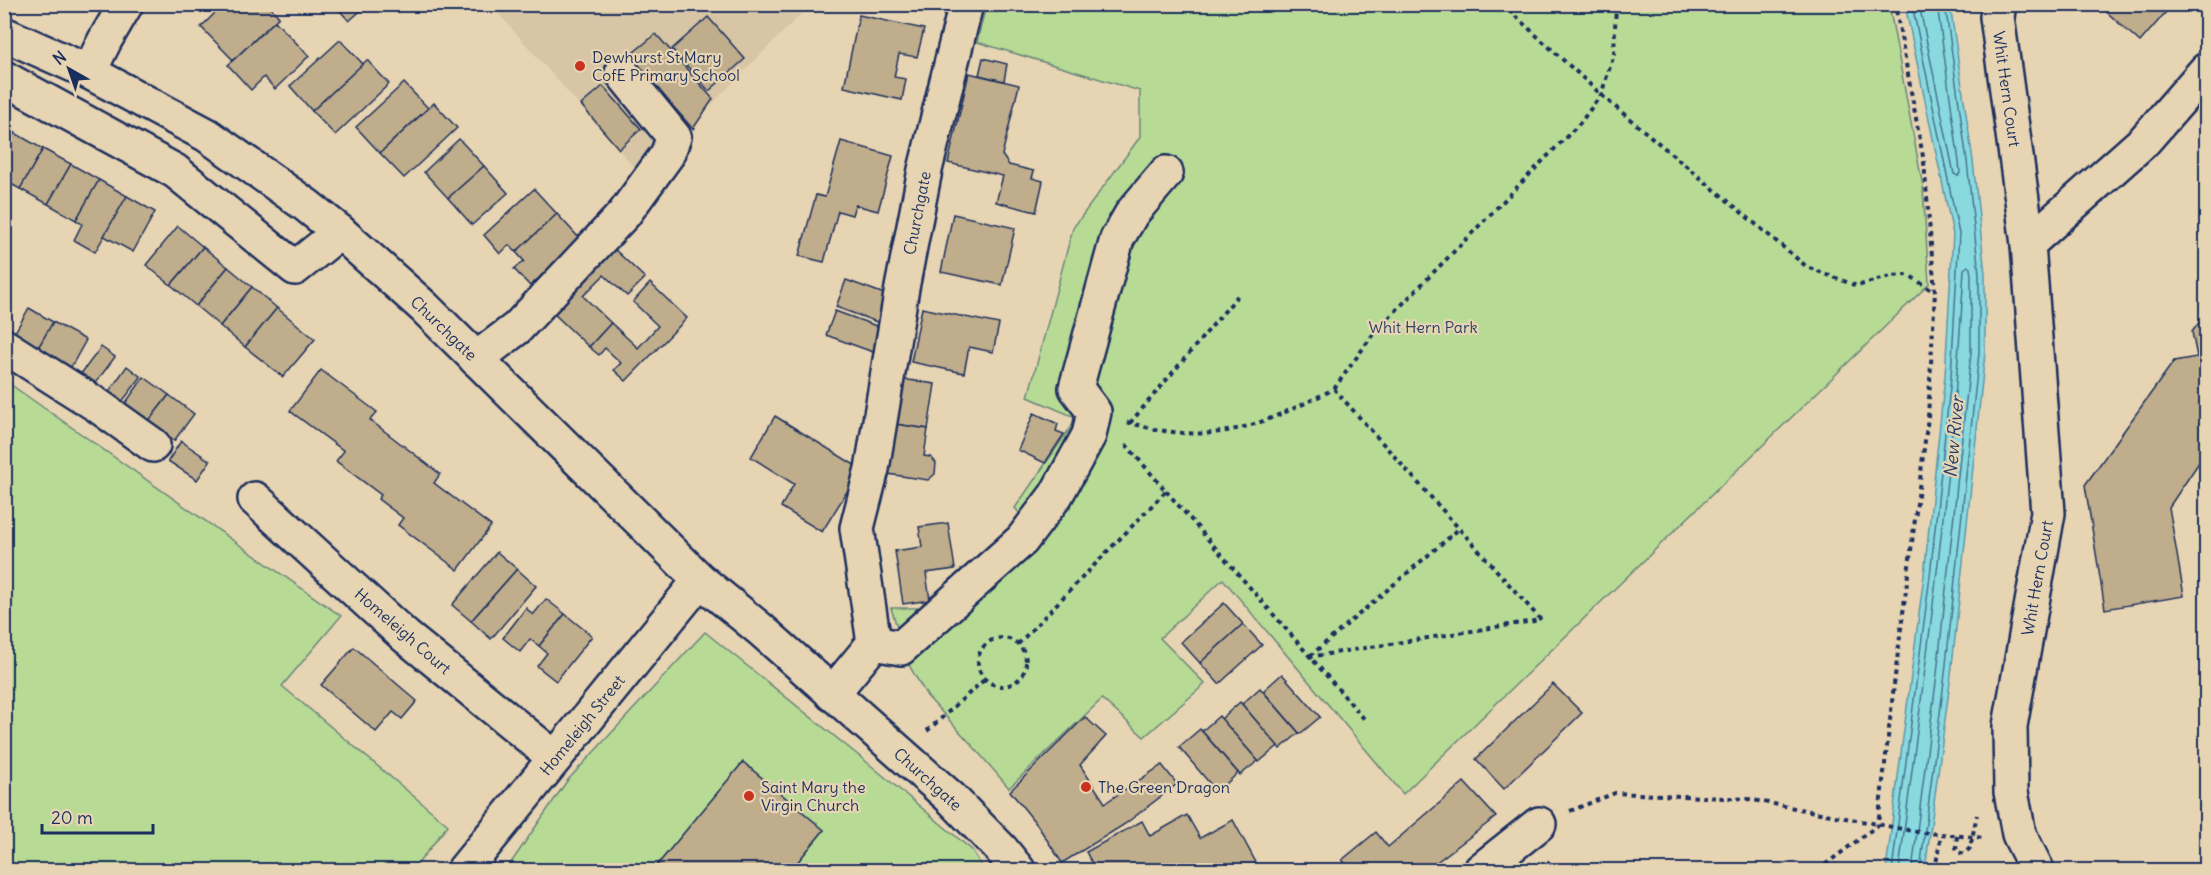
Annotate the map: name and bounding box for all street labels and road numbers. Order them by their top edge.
street label: Whit Hern Court [1989,30,2025,149]
street label: Churchgate [899,170,935,256]
street label: Churchgate [407,291,481,365]
street label: Whit Hern Court [2017,518,2057,637]
street label: Homeleigh Court [351,584,456,679]
street label: Homeleigh Street [535,670,629,779]
street label: Churchgate [890,743,966,815]

